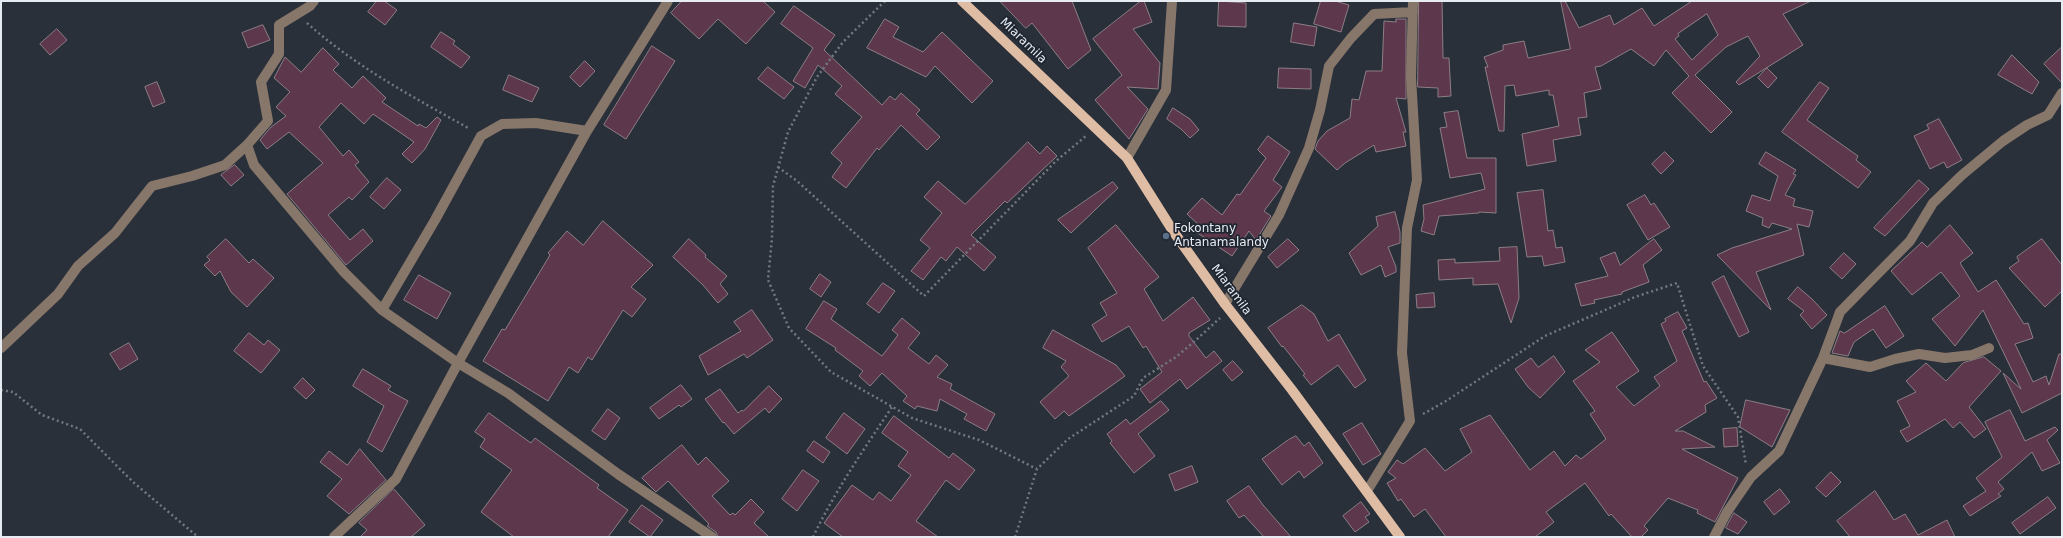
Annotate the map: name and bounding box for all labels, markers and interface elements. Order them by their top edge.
street label: Miaramila [997,15,1049,67]
place label: Fokontany Antanamalandy [1174,222,1269,250]
marker: Fokontany Antanamalandy [1161,231,1171,241]
street label: Miaramila [1208,262,1254,318]

